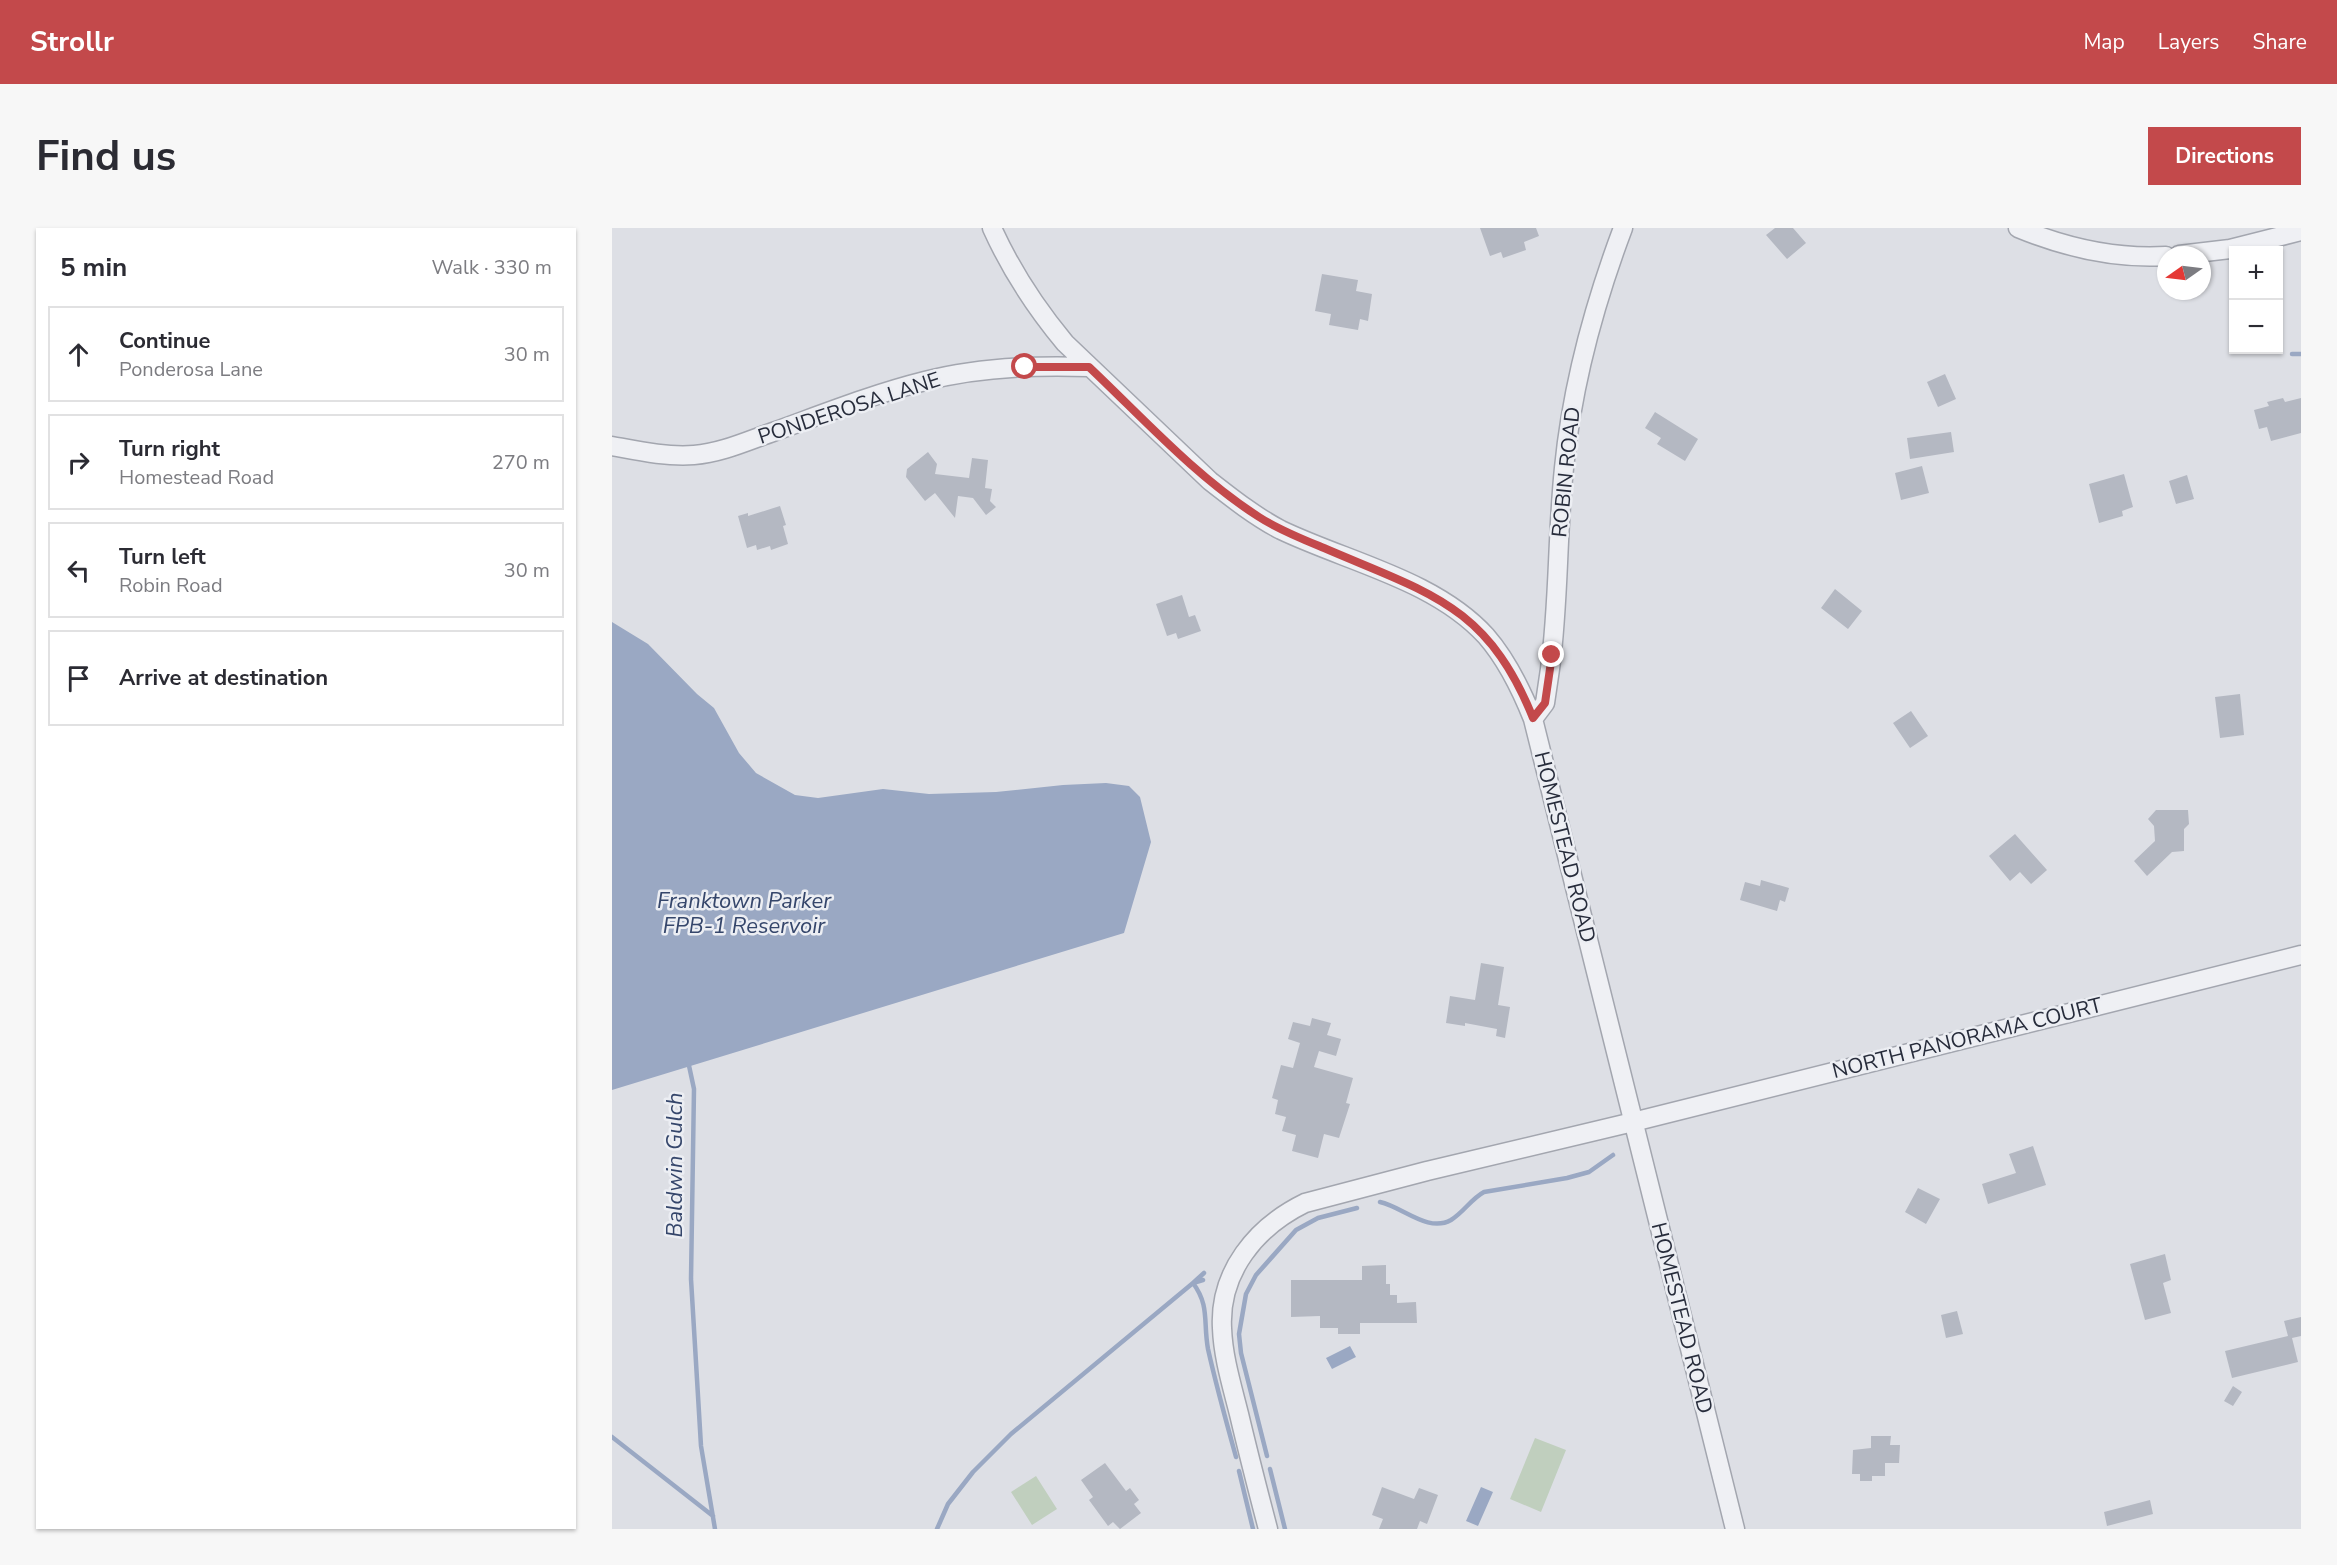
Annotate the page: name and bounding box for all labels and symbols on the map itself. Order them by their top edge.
north arrow [2157,246,2211,300]
route start [1011,353,1037,379]
street label: PONDEROSA LANE [754,365,944,451]
street label: ROBIN ROAD [1545,405,1587,539]
route end [1538,641,1564,667]
street label: HOMESTEAD ROAD [1528,748,1602,946]
water label: Franktown Parker FPB-1 Reservoir [657,886,832,941]
street label: NORTH PANORAMA COURT [1829,991,2105,1085]
water label: Baldwin Gulch [660,1093,690,1237]
street label: HOMESTEAD ROAD [1645,1219,1719,1417]

